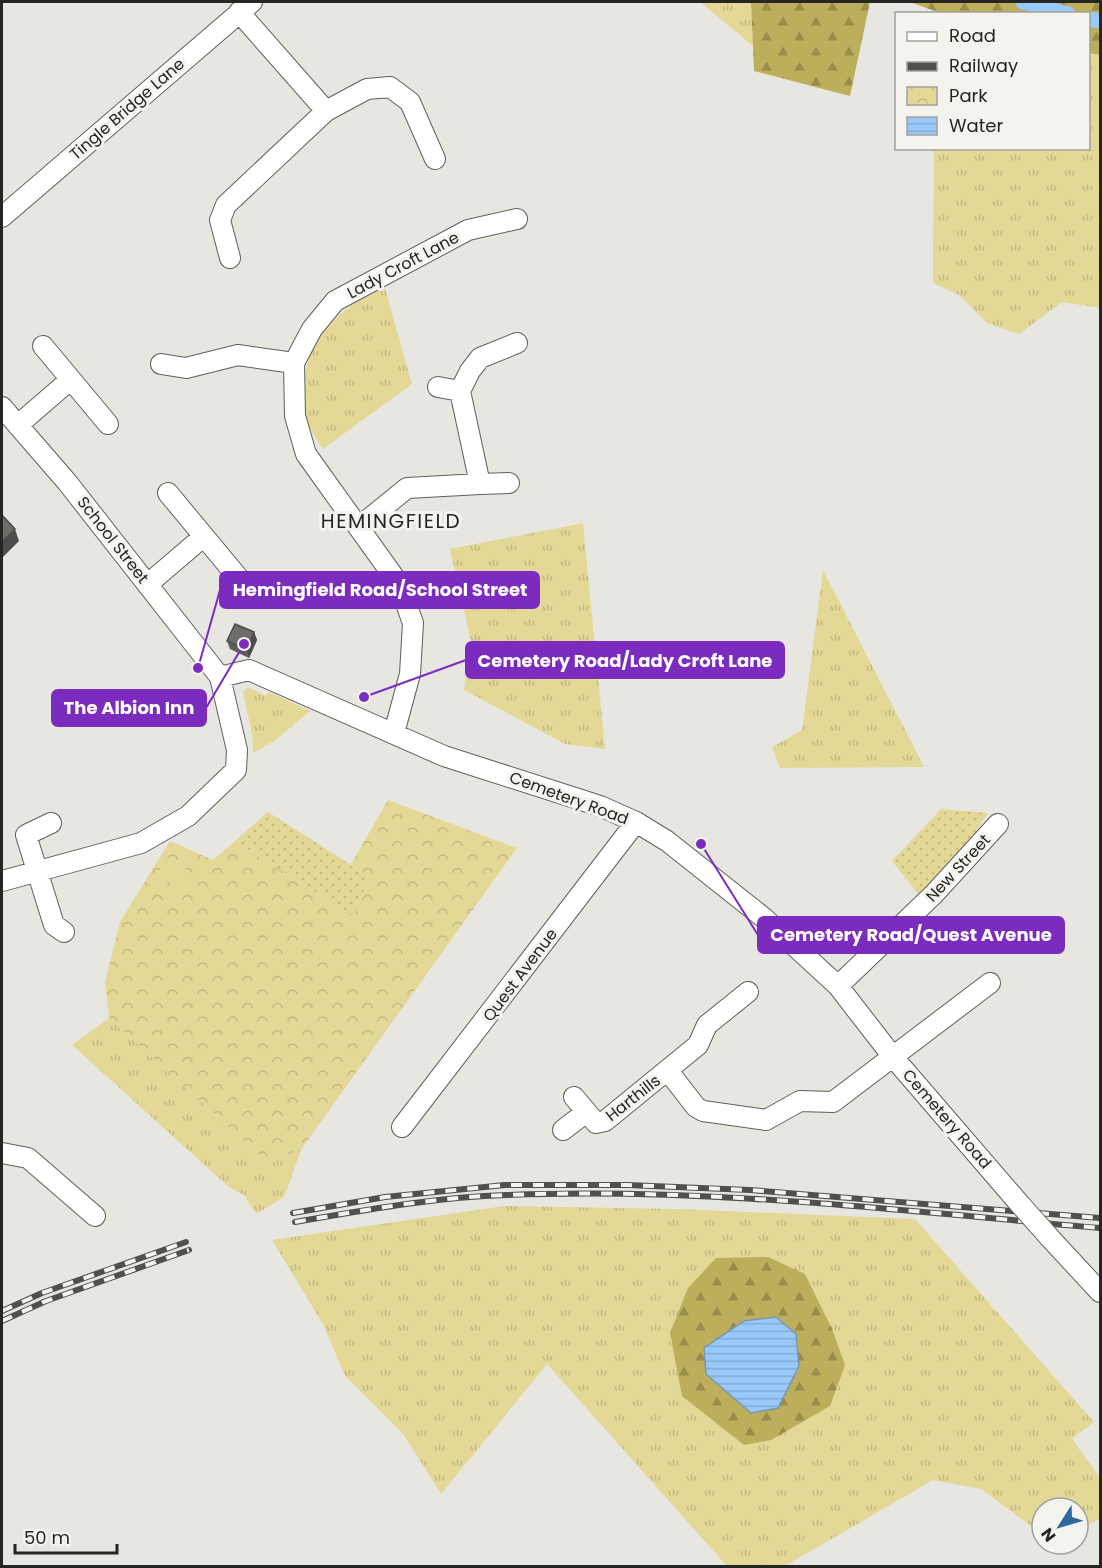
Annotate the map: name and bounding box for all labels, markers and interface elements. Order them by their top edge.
legend [895,12,1090,150]
text: Road [949,23,996,48]
street label: Tingle Bridge Lane [65,53,189,165]
text: Railway [949,53,1018,78]
text: Park [949,83,988,108]
text: Water [949,113,1003,138]
street label: Lady Croft Lane [343,226,463,304]
street label: School Street [72,492,154,589]
district label: HEMINGFIELD [321,507,461,535]
callout: Hemingfield Road/School Street [220,572,539,608]
text: Hemingfield Road/School Street [233,577,527,602]
callout: Cemetery Road/Lady Croft Lane [466,642,784,678]
text: Cemetery Road/Lady Croft Lane [478,648,772,673]
callout: The Albion Inn [52,690,206,726]
text: The Albion Inn [64,695,194,720]
street label: Cemetery Road [506,766,632,830]
street label: New Street [920,829,996,907]
callout: Cemetery Road/Quest Avenue [758,917,1064,953]
text: Cemetery Road/Quest Avenue [770,922,1052,947]
street label: Quest Avenue [477,924,563,1026]
street label: Cemetery Road [897,1064,997,1174]
street label: Harthills [601,1069,665,1127]
north arrow [1030,1496,1090,1556]
scale bar [15,1517,117,1555]
text: N [1036,1523,1061,1546]
text: 50 m [24,1525,70,1550]

